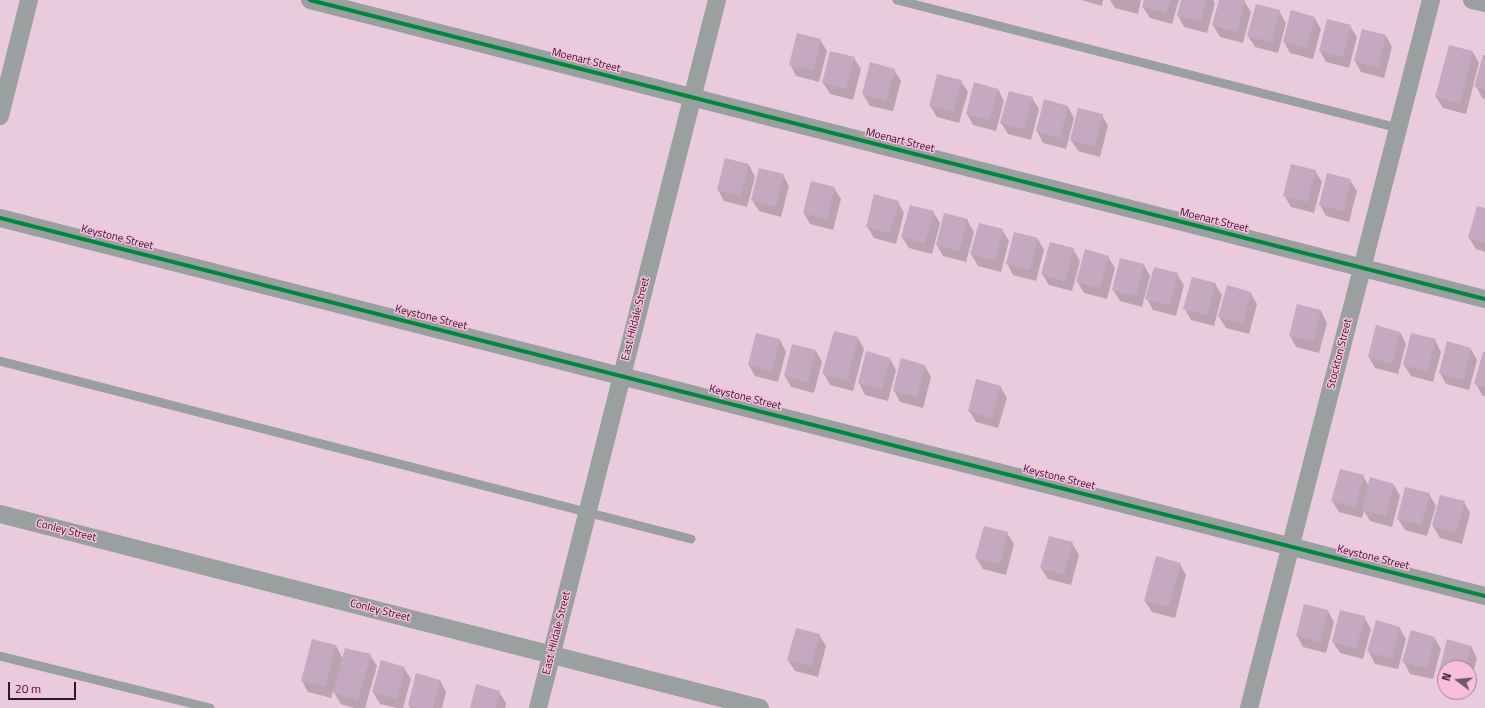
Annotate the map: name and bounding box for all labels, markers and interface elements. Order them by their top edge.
street label: Moenart Street [550,46,622,76]
street label: Moenart Street [864,126,936,156]
street label: Moenart Street [1178,206,1250,236]
street label: Keystone Street [80,223,154,253]
street label: East Hildale Street [619,276,653,362]
street label: Keystone Street [394,303,468,333]
street label: Stockton Street [1325,317,1355,391]
street label: Keystone Street [708,383,782,413]
street label: Keystone Street [1022,463,1096,493]
street label: Conley Street [34,517,98,545]
street label: Keystone Street [1336,543,1410,573]
street label: East Hildale Street [540,590,574,676]
street label: Conley Street [348,597,412,625]
north arrow [1437,660,1477,700]
text: N [1438,671,1455,683]
scale bar [10,674,78,700]
text: 20 m [15,679,41,698]

